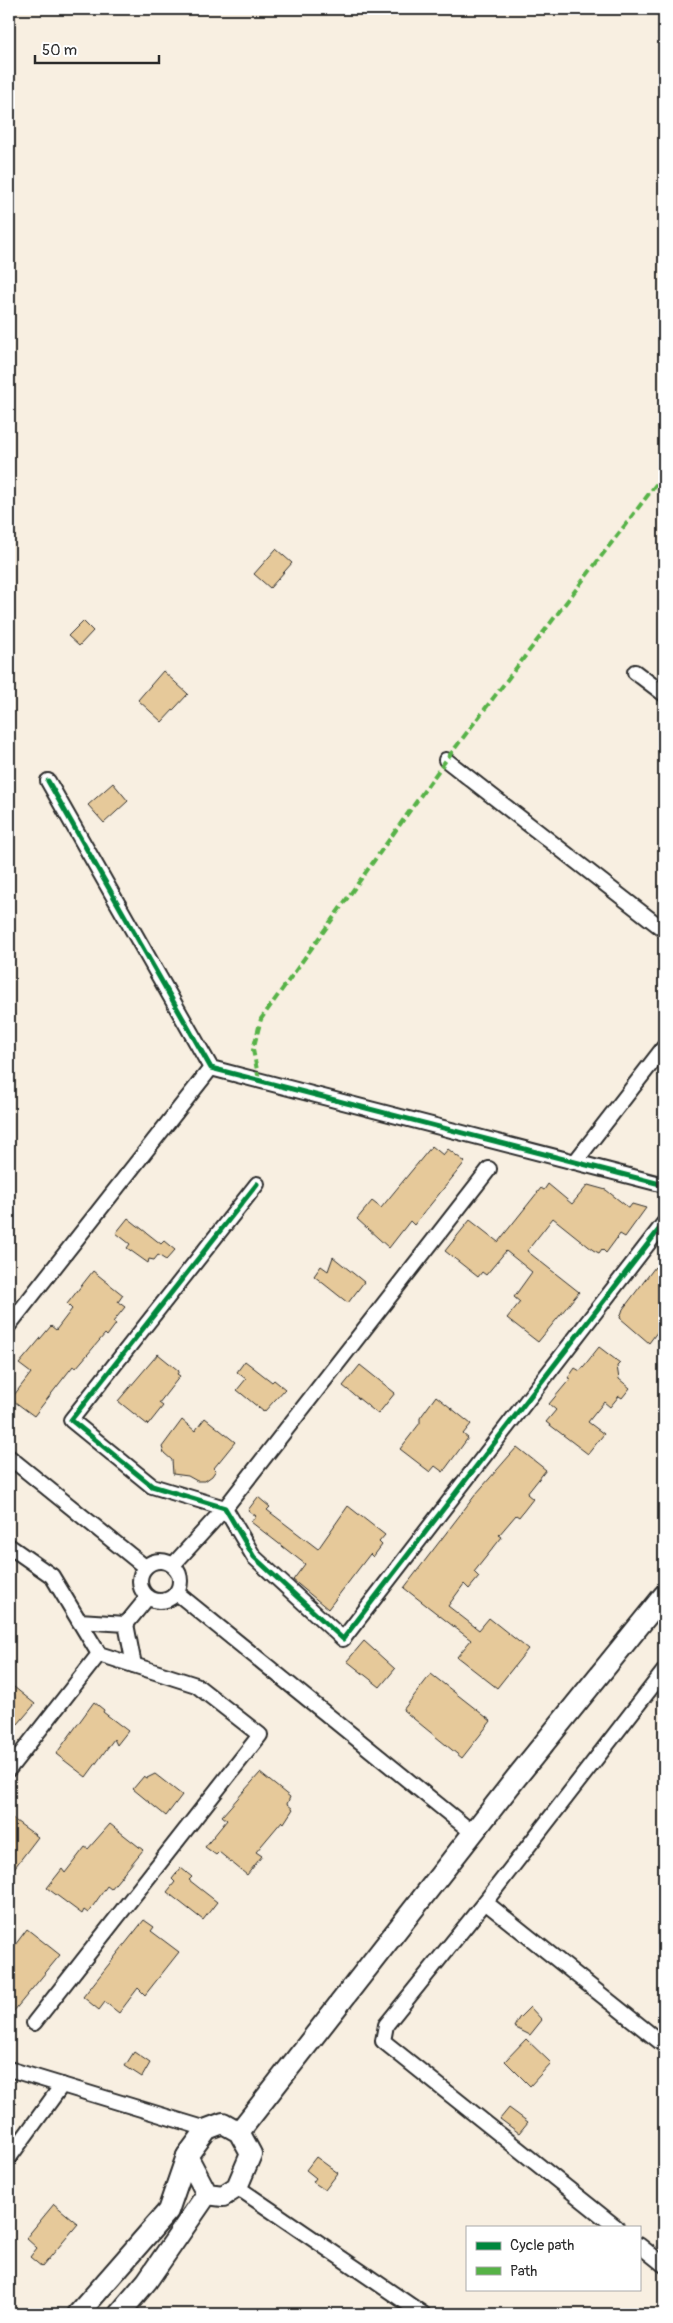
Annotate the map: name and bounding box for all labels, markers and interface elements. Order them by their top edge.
scale bar [35,32,159,64]
text: 50 m [42,41,77,60]
legend [466,2226,640,2290]
text: Cycle path [510,2236,574,2255]
text: Path [510,2262,537,2281]

